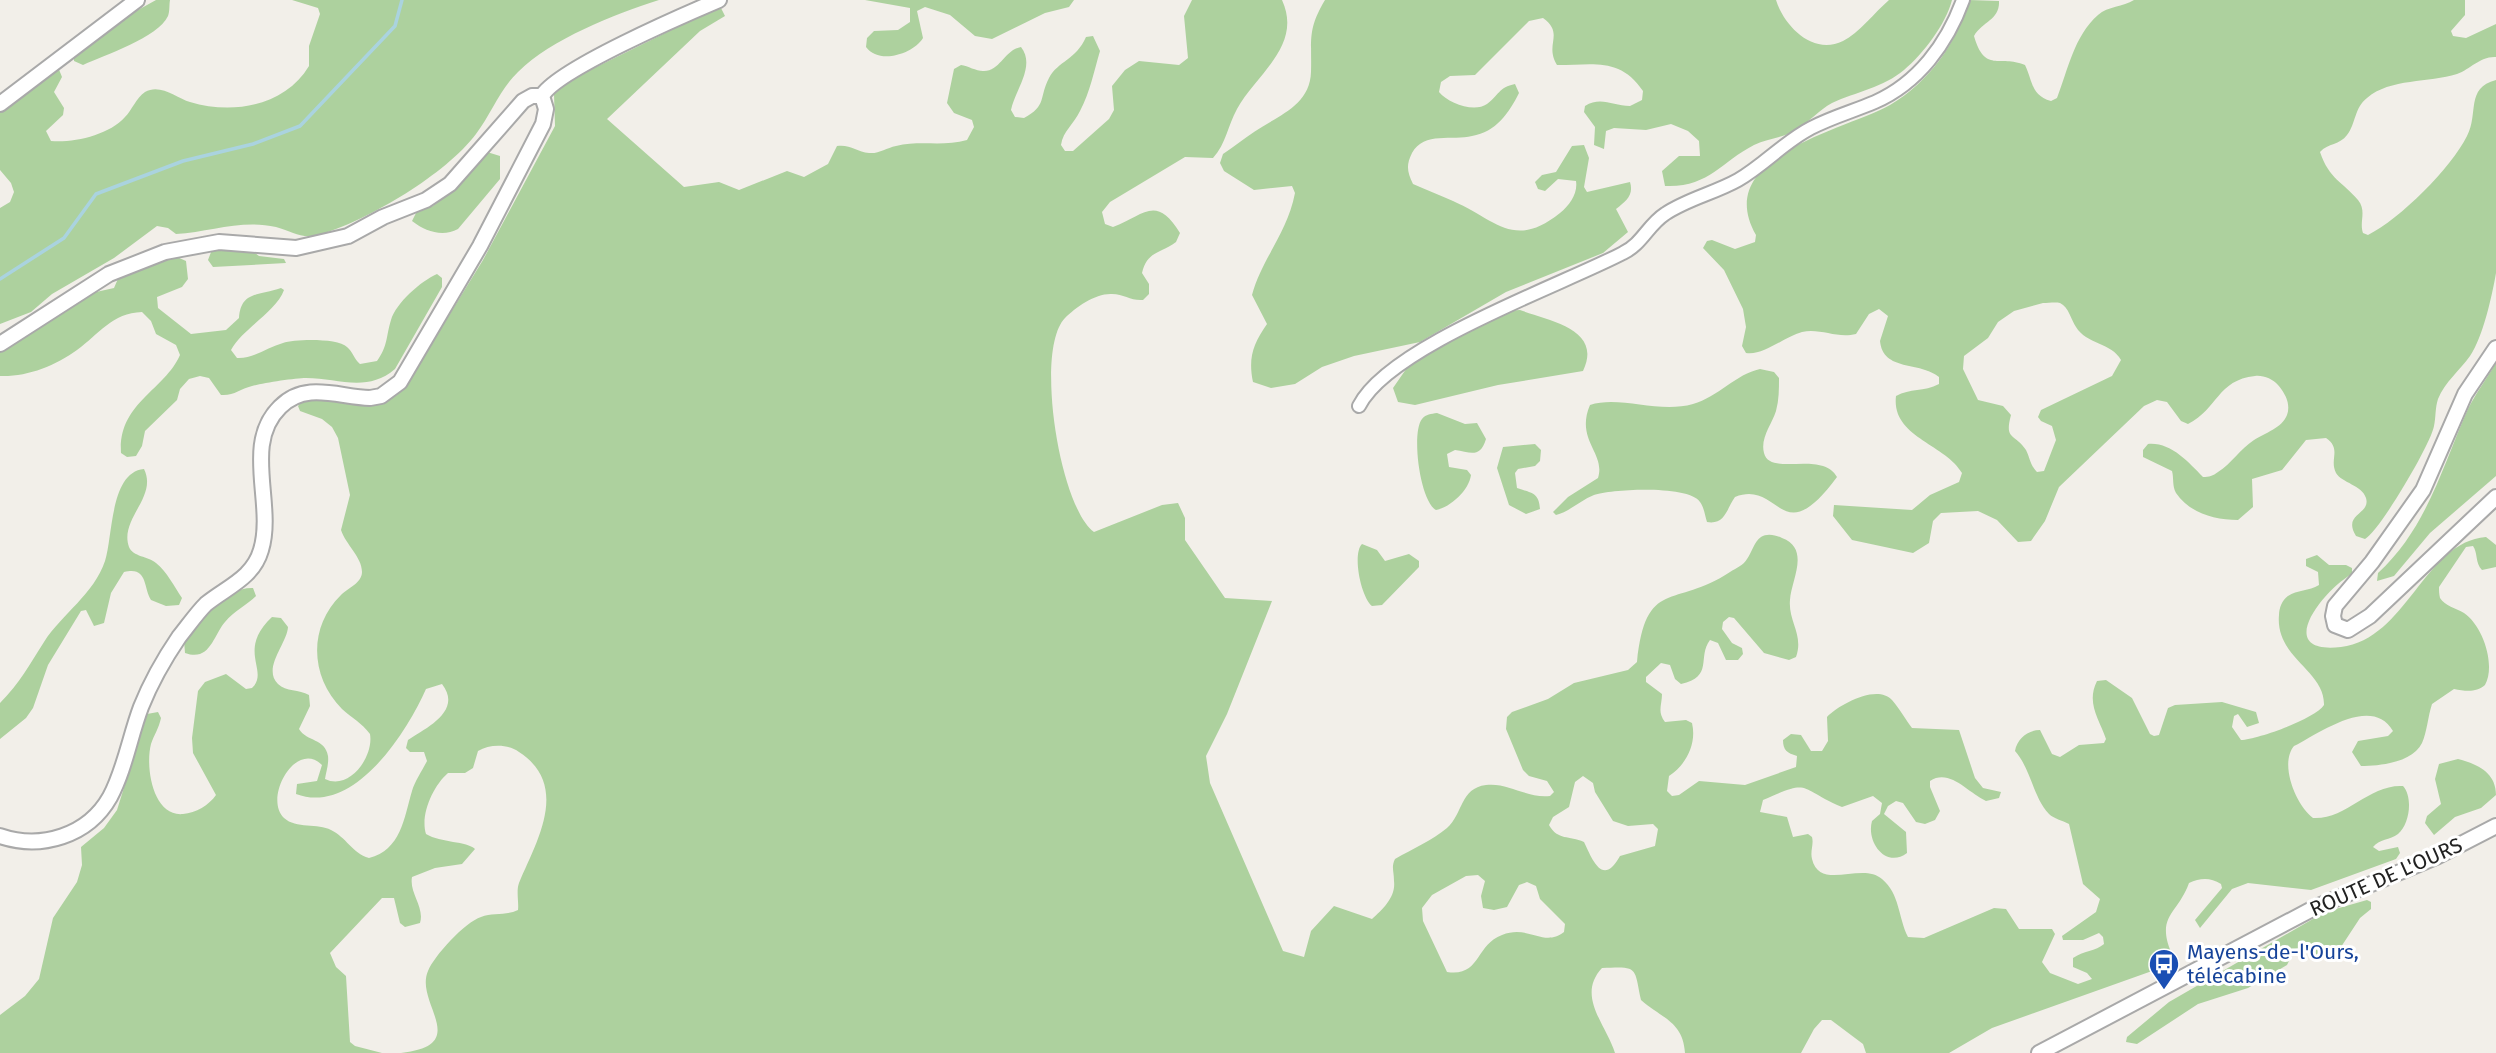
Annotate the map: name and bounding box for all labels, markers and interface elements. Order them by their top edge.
street label: ROUTE DE L'OURS [2306,832,2466,922]
place label: Mayens-de-l'Ours, télécabine [2187,939,2359,989]
bus stop icon: Mayens-de-l'Ours, télécabine [2147,947,2181,991]

